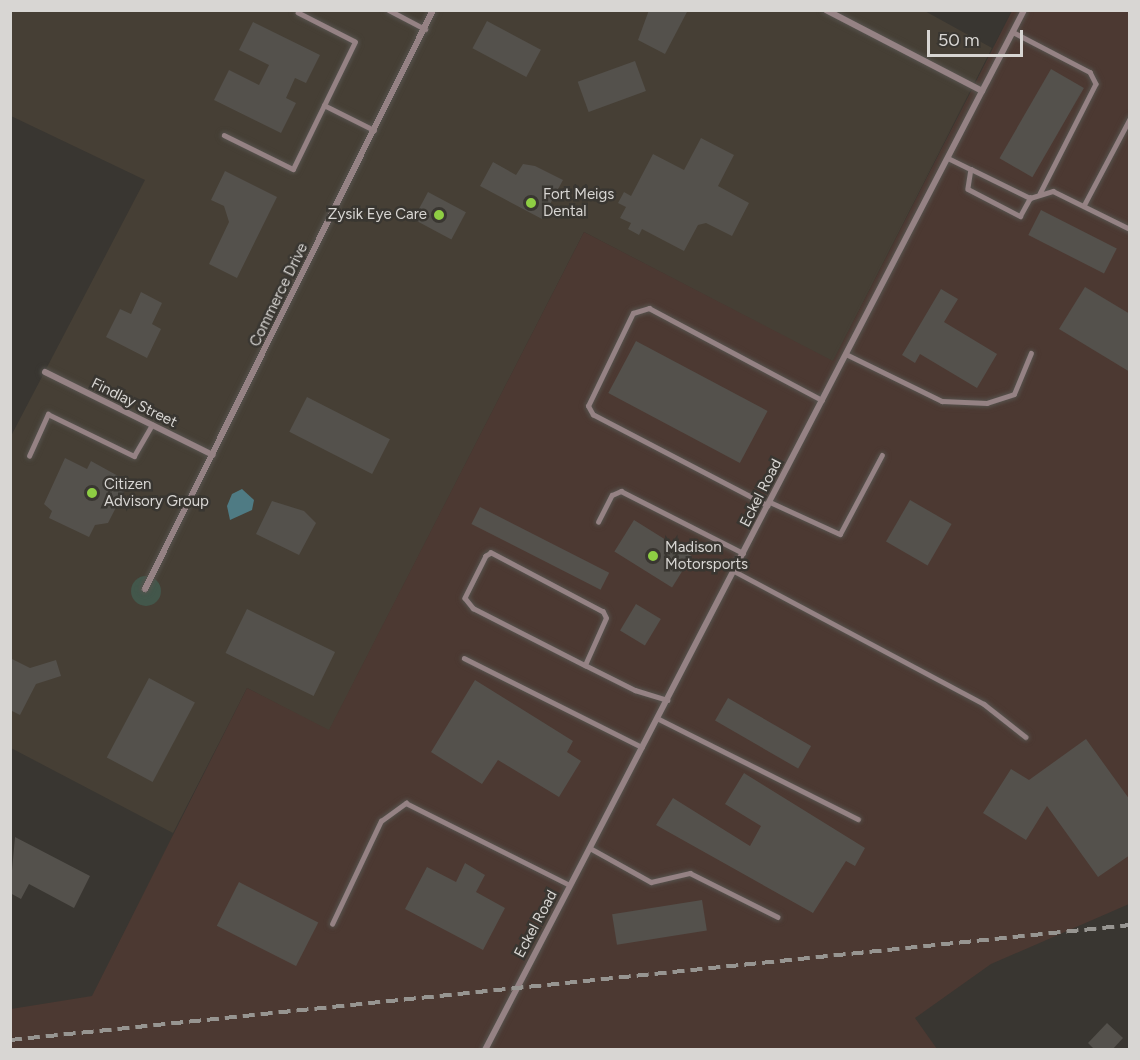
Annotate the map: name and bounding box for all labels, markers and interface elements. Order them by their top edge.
scale bar [930,18,1026,56]
text: 50 m [938,29,980,51]
place label: Fort Meigs Dental [543,185,614,220]
marker: Fort Meigs Dental [524,196,538,210]
place label: Zysik Eye Care [328,206,427,224]
marker: Zysik Eye Care [432,208,446,222]
street label: Commerce Drive [246,240,312,350]
street label: Findlay Street [88,374,180,432]
street label: Eckel Road [736,456,786,530]
place label: Citizen Advisory Group [104,475,209,510]
marker: Citizen Advisory Group [85,486,99,500]
place label: Madison Motorsports [665,538,748,573]
marker: Madison Motorsports [646,549,660,563]
street label: Eckel Road [511,887,561,961]

